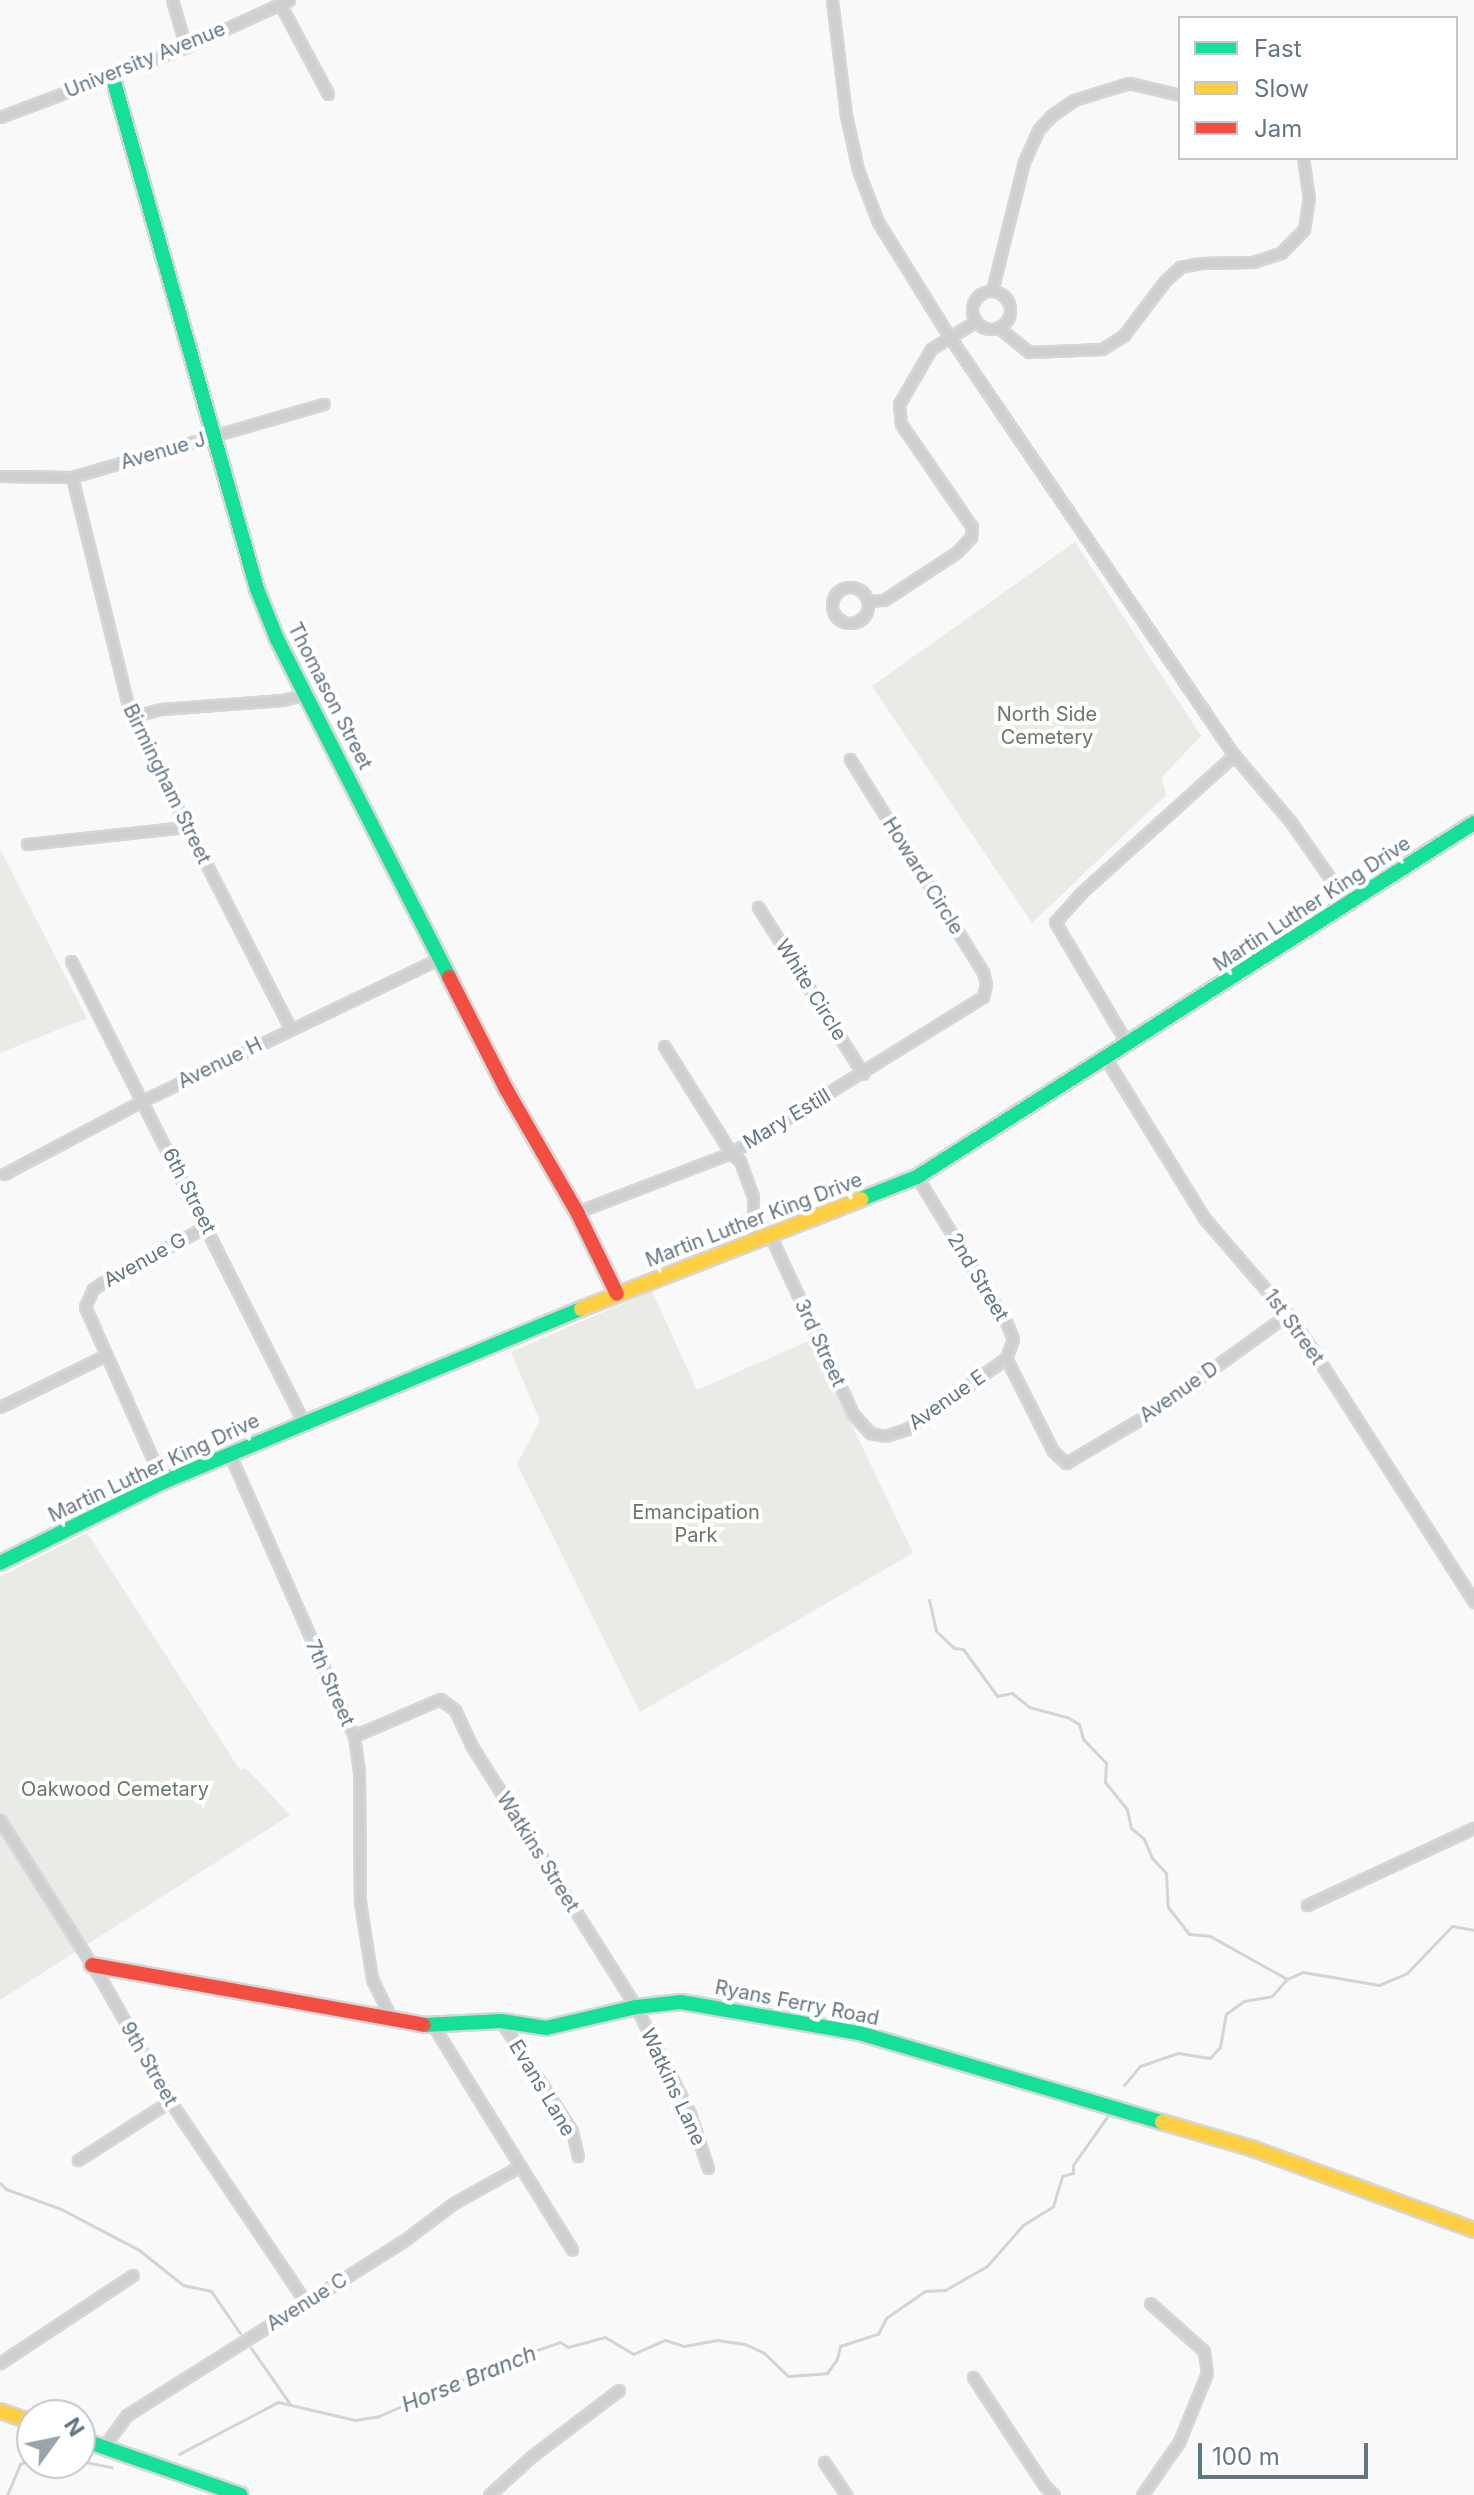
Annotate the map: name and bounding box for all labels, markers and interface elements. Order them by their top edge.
legend [1178,16,1458,160]
street label: University Avenue [61,17,229,103]
text: Fast [1254,34,1302,63]
text: Slow [1254,74,1309,103]
text: Jam [1254,114,1302,143]
street label: Avenue J [118,427,208,475]
street label: Thomason Street [283,618,377,774]
street label: Birmingham Street [118,700,216,868]
park label: North Side Cemetery [997,702,1097,749]
street label: Howard Circle [877,813,969,939]
street label: Martin Luther King Drive [1209,831,1415,977]
street label: White Circle [770,935,852,1045]
street label: Avenue H [174,1032,266,1094]
street label: Mary Estill [739,1084,835,1154]
street label: 6th Street [157,1144,221,1238]
street label: Martin Luther King Drive [642,1168,866,1272]
street label: Avenue G [99,1227,191,1293]
street label: 2nd Street [942,1229,1014,1325]
street label: 1st Street [1259,1285,1329,1369]
street label: 3rd Street [789,1295,851,1391]
street label: Avenue D [1135,1356,1223,1428]
street label: Avenue E [904,1365,990,1435]
street label: Martin Luther King Drive [45,1408,263,1528]
park label: Emancipation Park [632,1500,760,1547]
street label: 7th Street [300,1636,360,1730]
park label: Oakwood Cemetary [21,1777,209,1801]
street label: Watkins Street [492,1788,584,1916]
street label: Ryans Ferry Road [713,1975,881,2031]
street label: 9th Street [115,2018,183,2110]
street label: Watkins Lane [635,2025,711,2149]
street label: Evans Lane [504,2035,580,2141]
street label: Avenue C [262,2268,352,2336]
water label: Horse Branch [398,2340,540,2418]
north arrow [16,2399,96,2479]
text: N [59,2413,90,2441]
scale bar [1202,2427,1372,2477]
text: 100 m [1212,2442,1280,2471]

